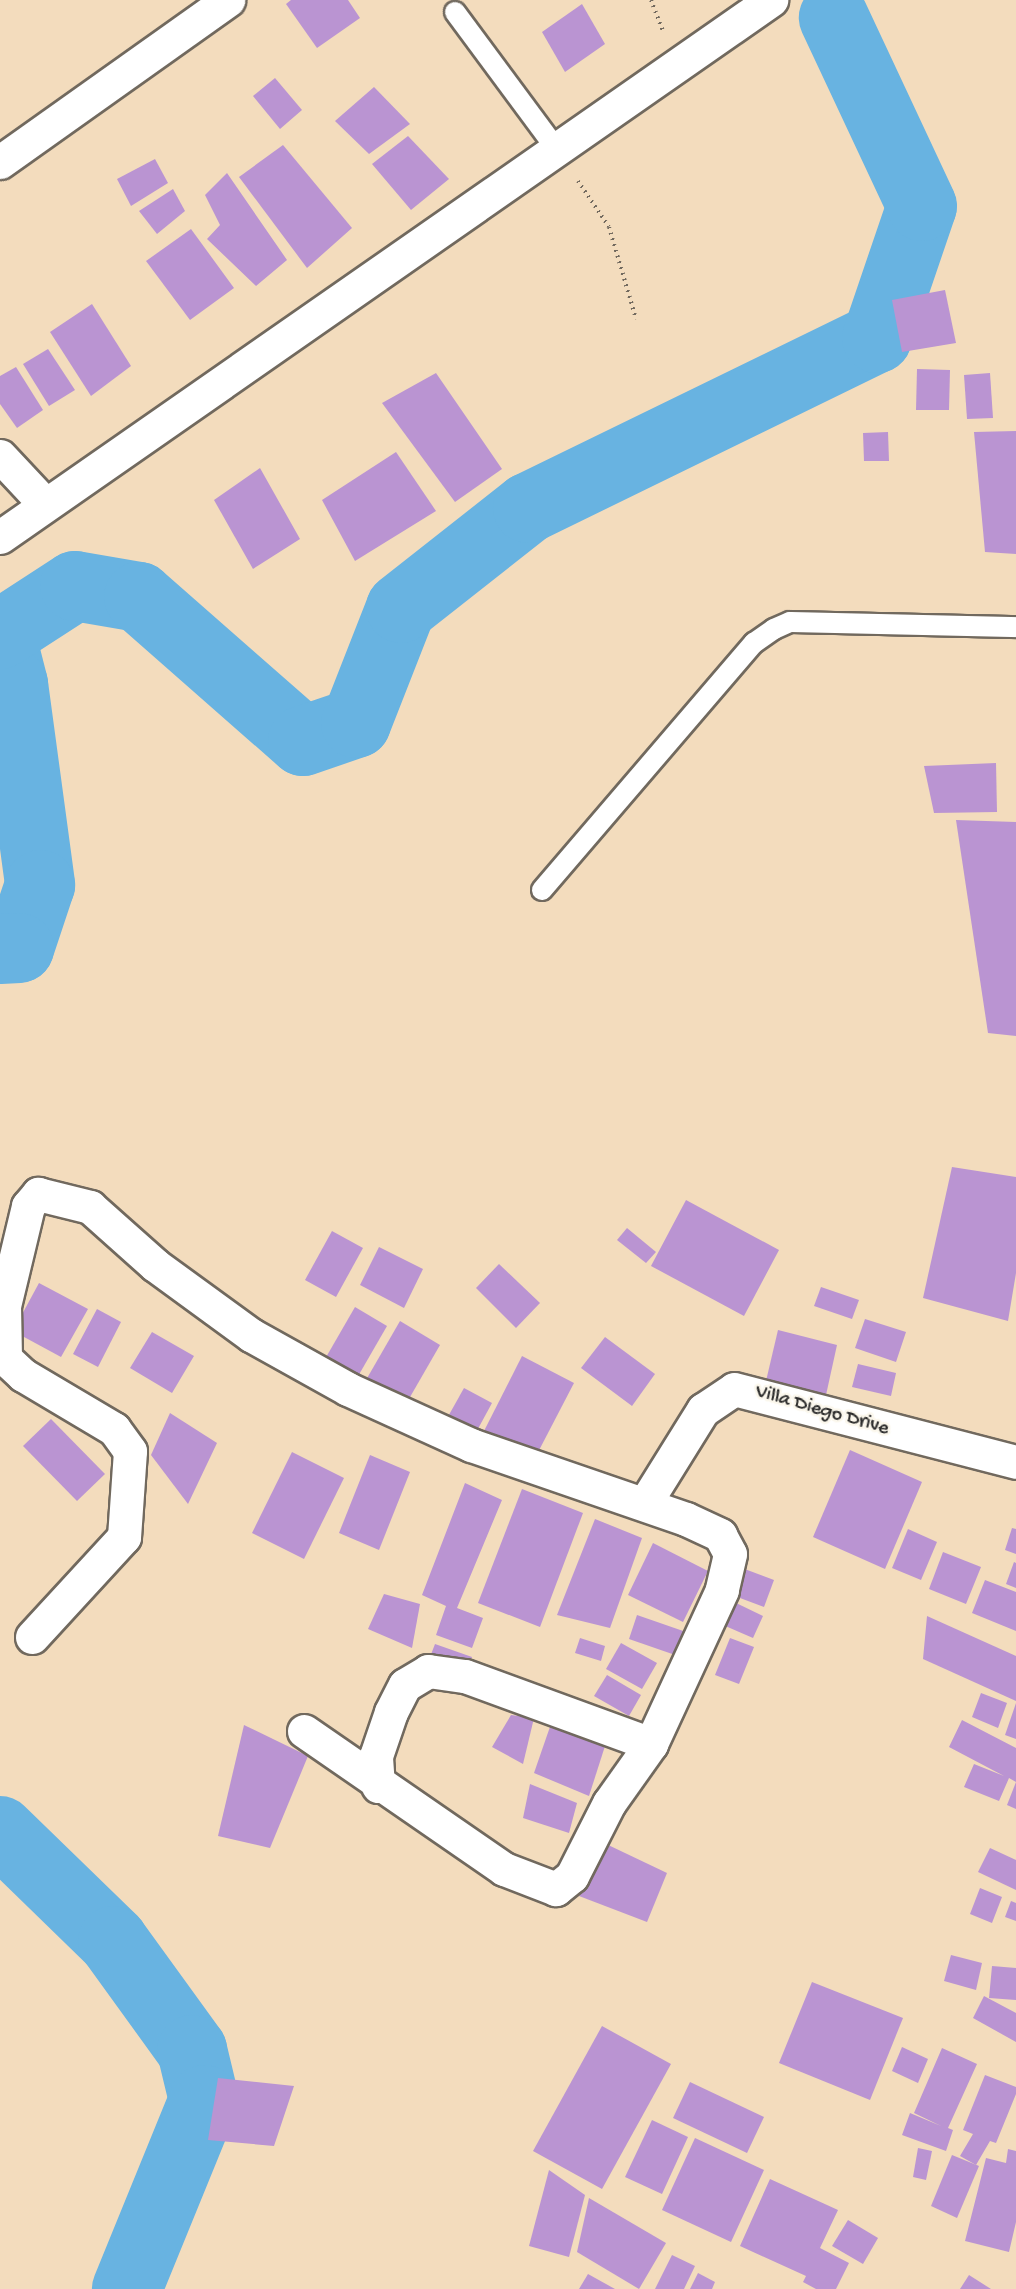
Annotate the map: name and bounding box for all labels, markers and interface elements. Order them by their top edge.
street label: Villa Diego Drive [752,1380,892,1442]

